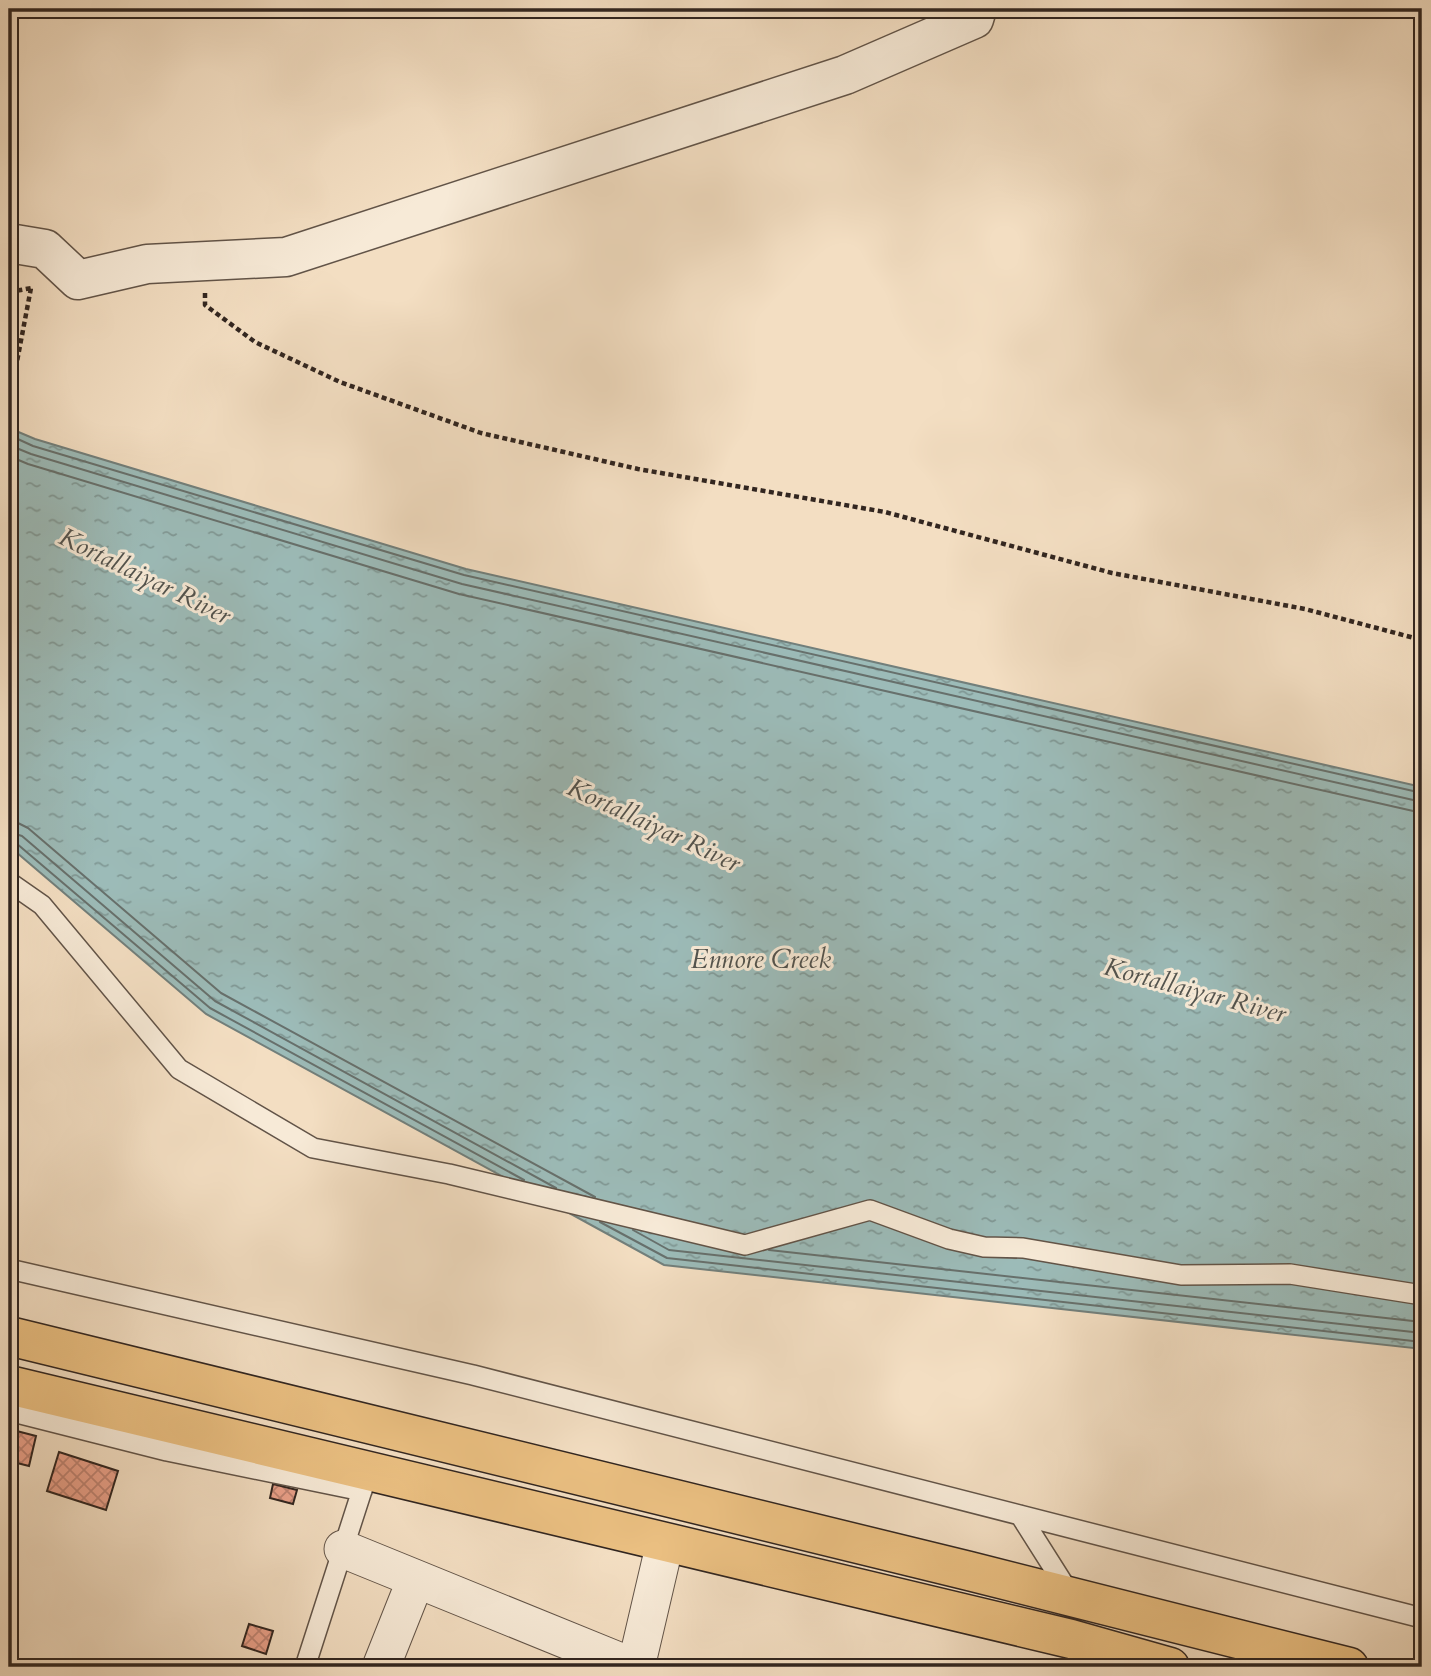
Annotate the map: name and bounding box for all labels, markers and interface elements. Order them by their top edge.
water label: Kortallaiyar River [53,519,238,633]
water label: Kortallaiyar River [562,770,748,881]
water label: Ennore Creek [691,942,831,977]
water label: Kortallaiyar River [1100,949,1291,1032]

